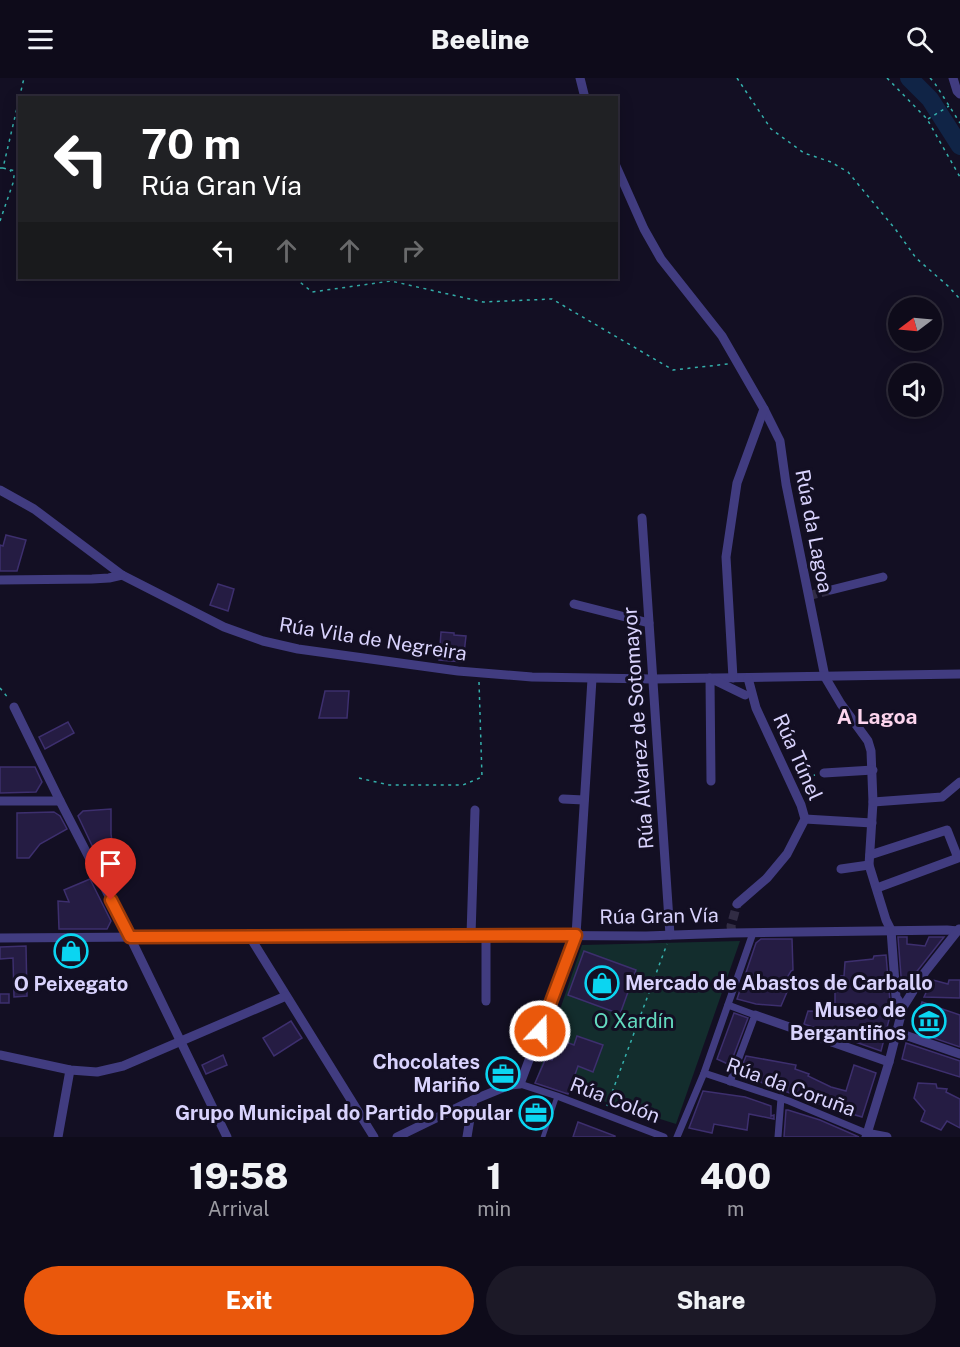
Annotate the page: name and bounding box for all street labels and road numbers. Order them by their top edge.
street label: Rúa da Lagoa [790,467,838,595]
street label: Rúa Álvarez de Sotomayor [617,606,658,850]
street label: Rúa Vila de Negreira [277,612,469,666]
street label: Rúa Túnel [768,710,828,804]
street label: Rúa Gran Vía [599,903,719,929]
street label: Rúa da Coruña [723,1053,859,1121]
street label: Rúa Colón [567,1072,663,1128]

